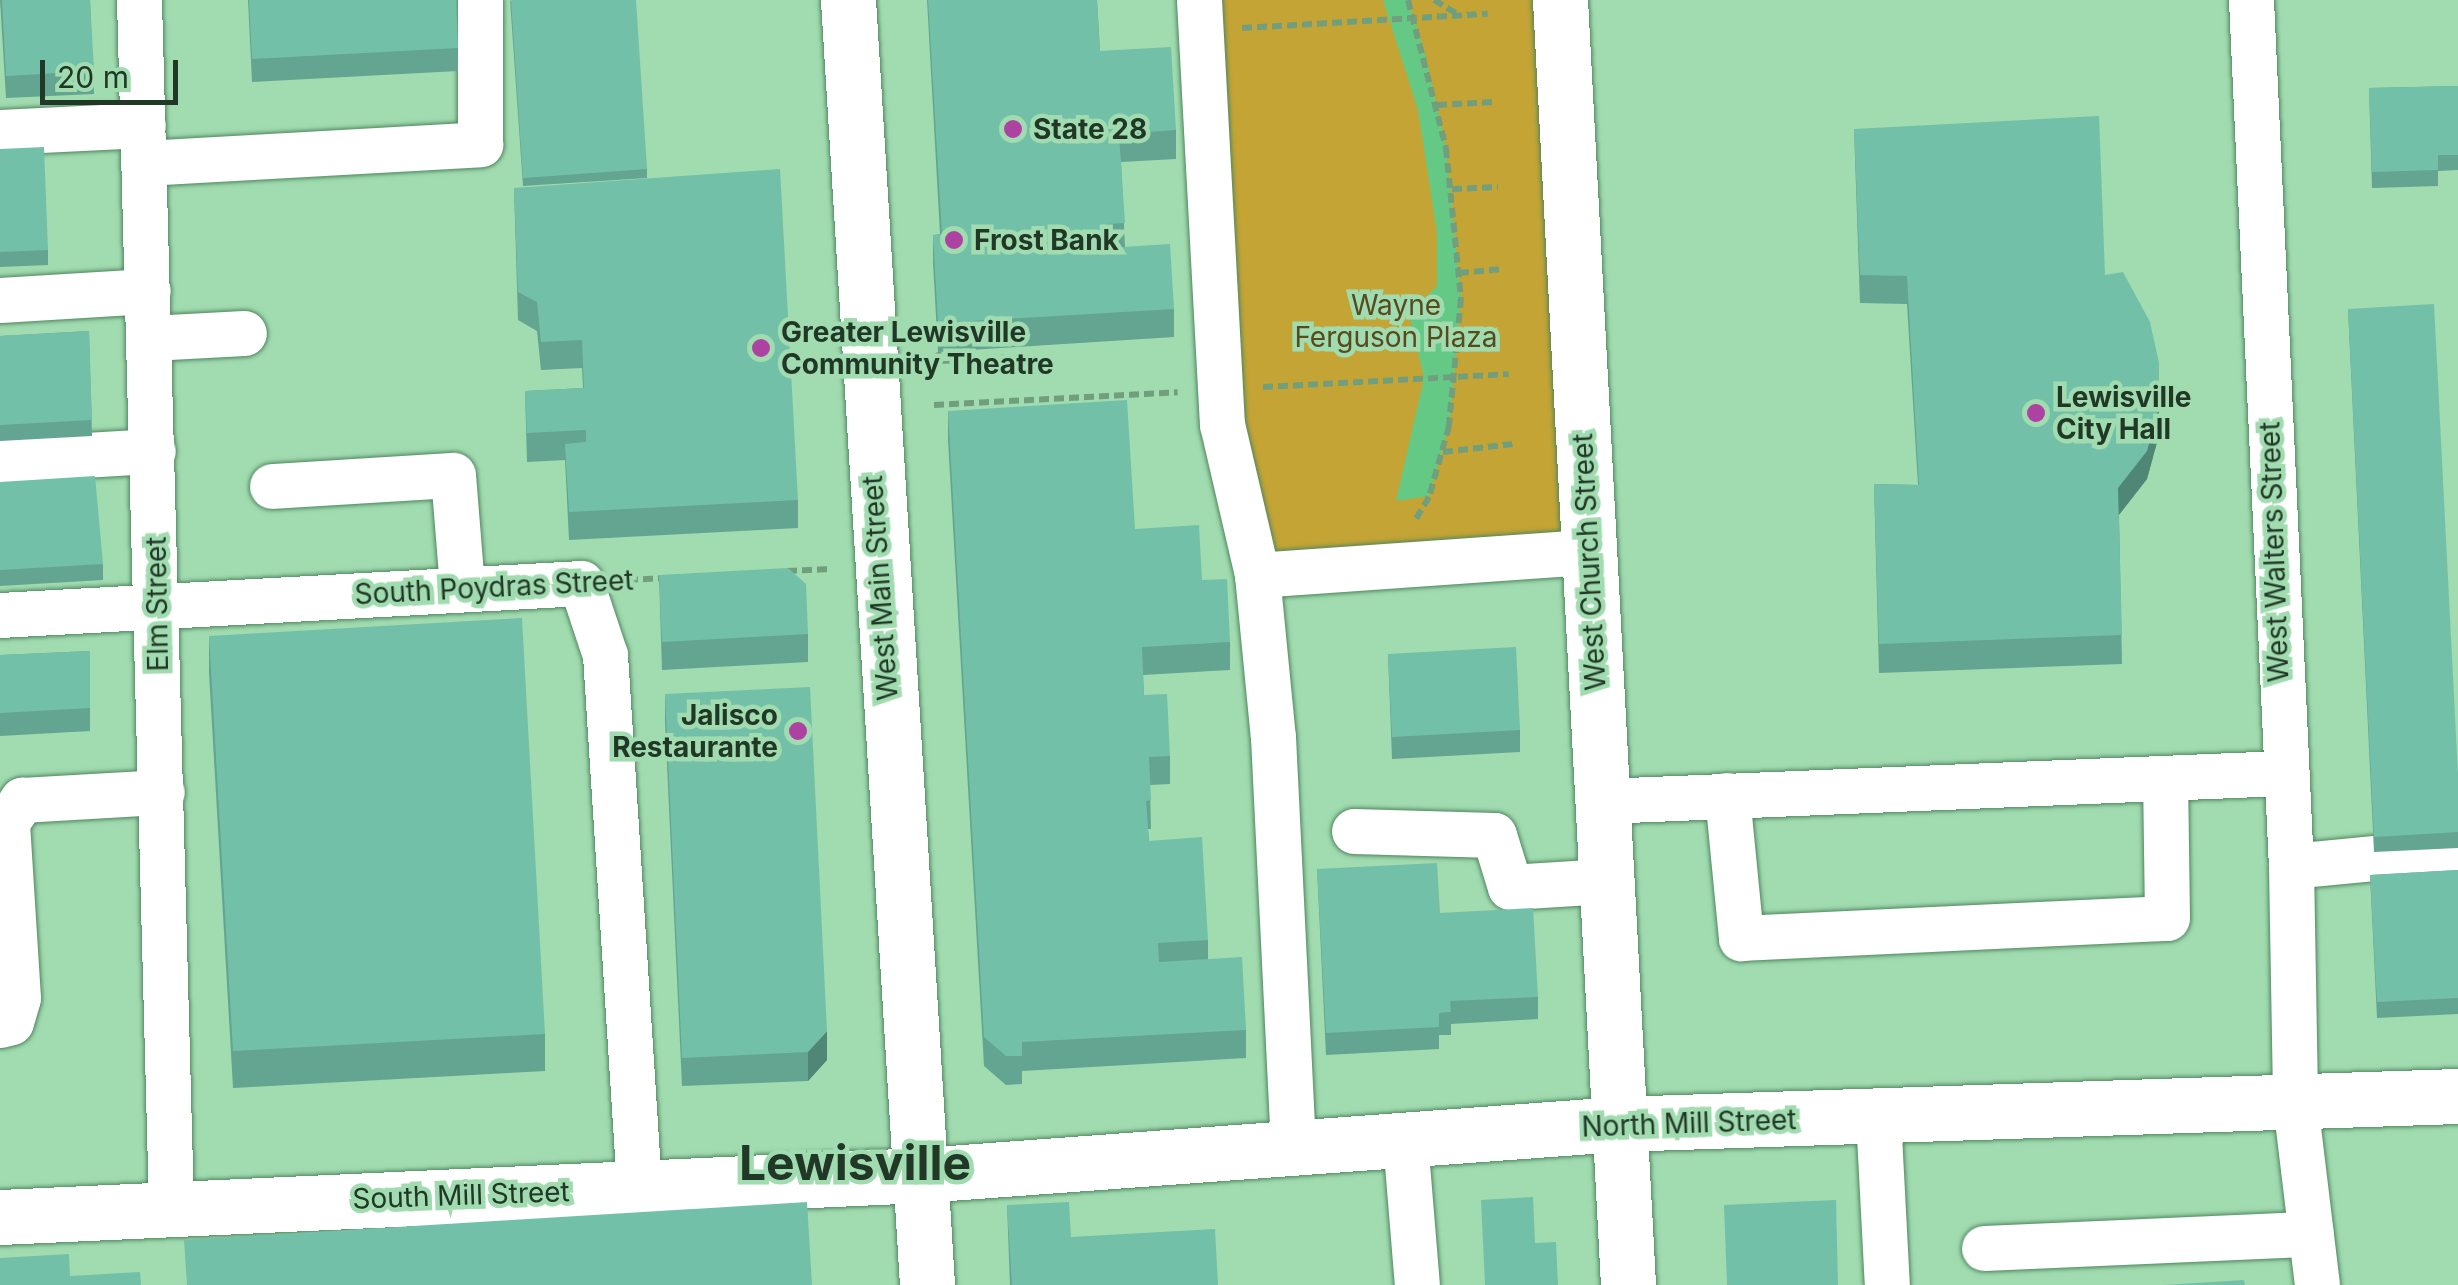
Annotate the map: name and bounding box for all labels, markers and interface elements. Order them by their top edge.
scale bar [45,40,182,102]
text: 20 m [57,59,129,95]
place label: State 28 [1033,112,1147,146]
marker: State 28 [1002,118,1024,140]
place label: Frost Bank [974,223,1119,257]
marker: Frost Bank [943,229,965,251]
park label: Wayne Ferguson Plaza [1294,288,1498,354]
place label: Greater Lewisville Community Theatre [781,315,1054,381]
marker: Greater Lewisville Community Theatre [750,337,772,359]
place label: Lewisville City Hall [2056,380,2191,446]
marker: Lewisville City Hall [2025,402,2047,424]
street label: West Walters Street [2253,421,2295,683]
street label: West Church Street [1565,433,1613,691]
street label: West Main Street [855,474,905,702]
street label: Elm Street [139,536,175,672]
street label: South Poydras Street [354,563,634,611]
place label: Jalisco Restaurante [612,698,778,764]
marker: Jalisco Restaurante [787,720,809,742]
street label: North Mill Street [1581,1102,1797,1144]
district label: Lewisville [739,1134,971,1192]
street label: South Mill Street [352,1174,570,1216]

